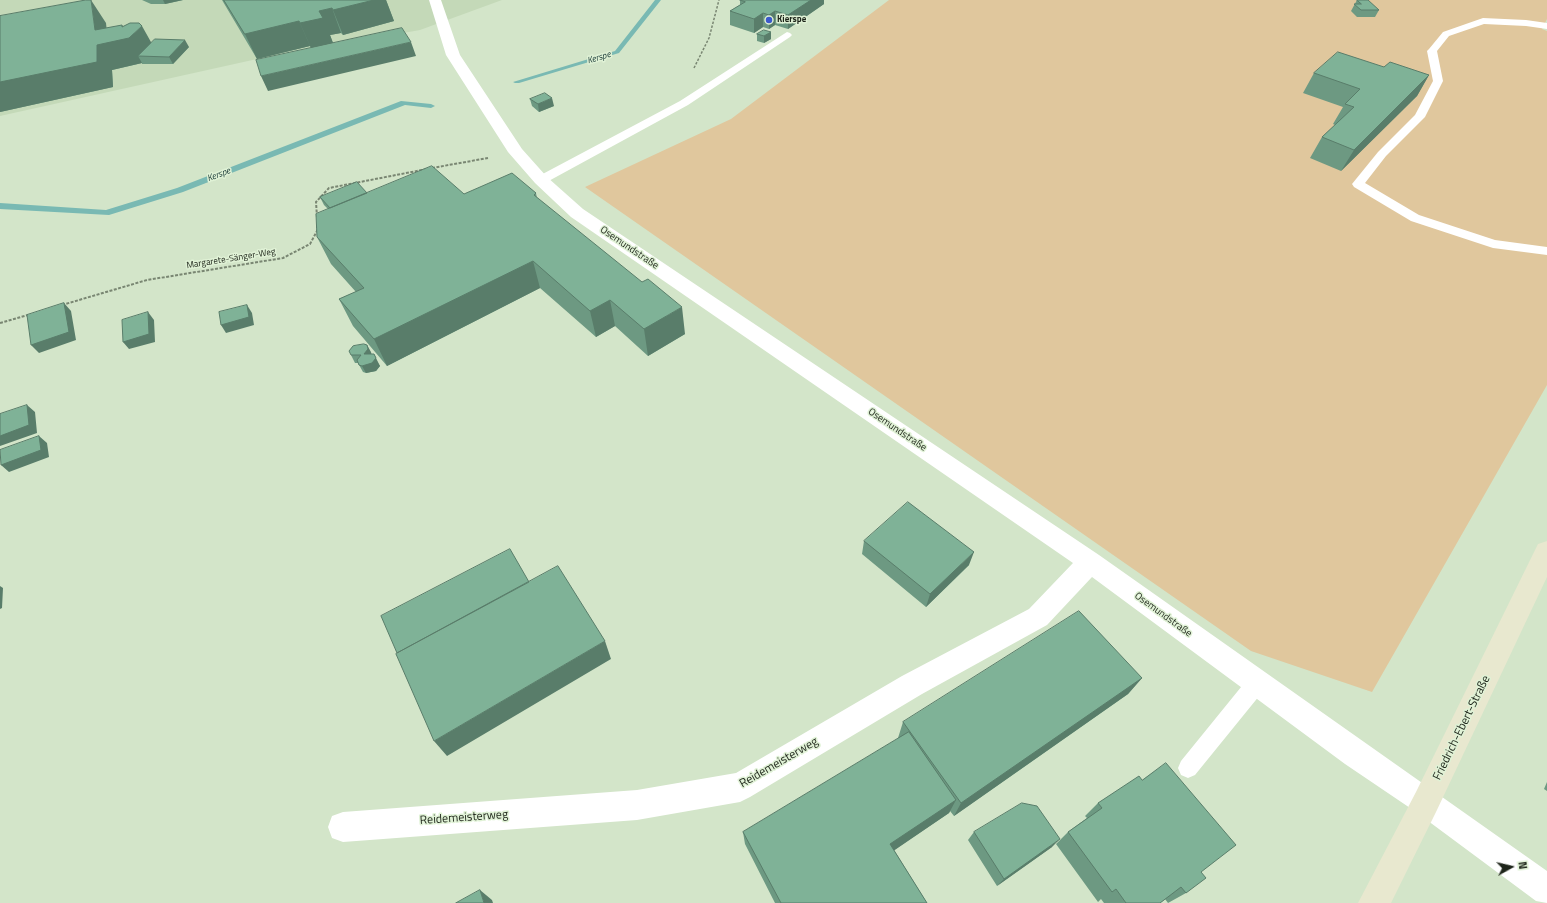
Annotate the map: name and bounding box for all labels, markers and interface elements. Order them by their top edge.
marker: Kierspe [764,15,774,25]
place label: Kierspe [777,15,806,25]
water label: Kerspe [586,49,612,67]
water label: Kerspe [206,166,232,184]
street label: Osemundstraße [597,224,661,272]
street label: Margarete-Sänger-Weg [186,247,276,271]
street label: Osemundstraße [865,406,929,454]
street label: Osemundstraße [1132,590,1194,640]
street label: Friedrich-Ebert-Straße [1430,673,1494,783]
street label: Reidemeisterweg [737,735,821,791]
street label: Reidemeisterweg [419,808,509,828]
north arrow [1491,847,1531,887]
text: N [1514,860,1531,870]

